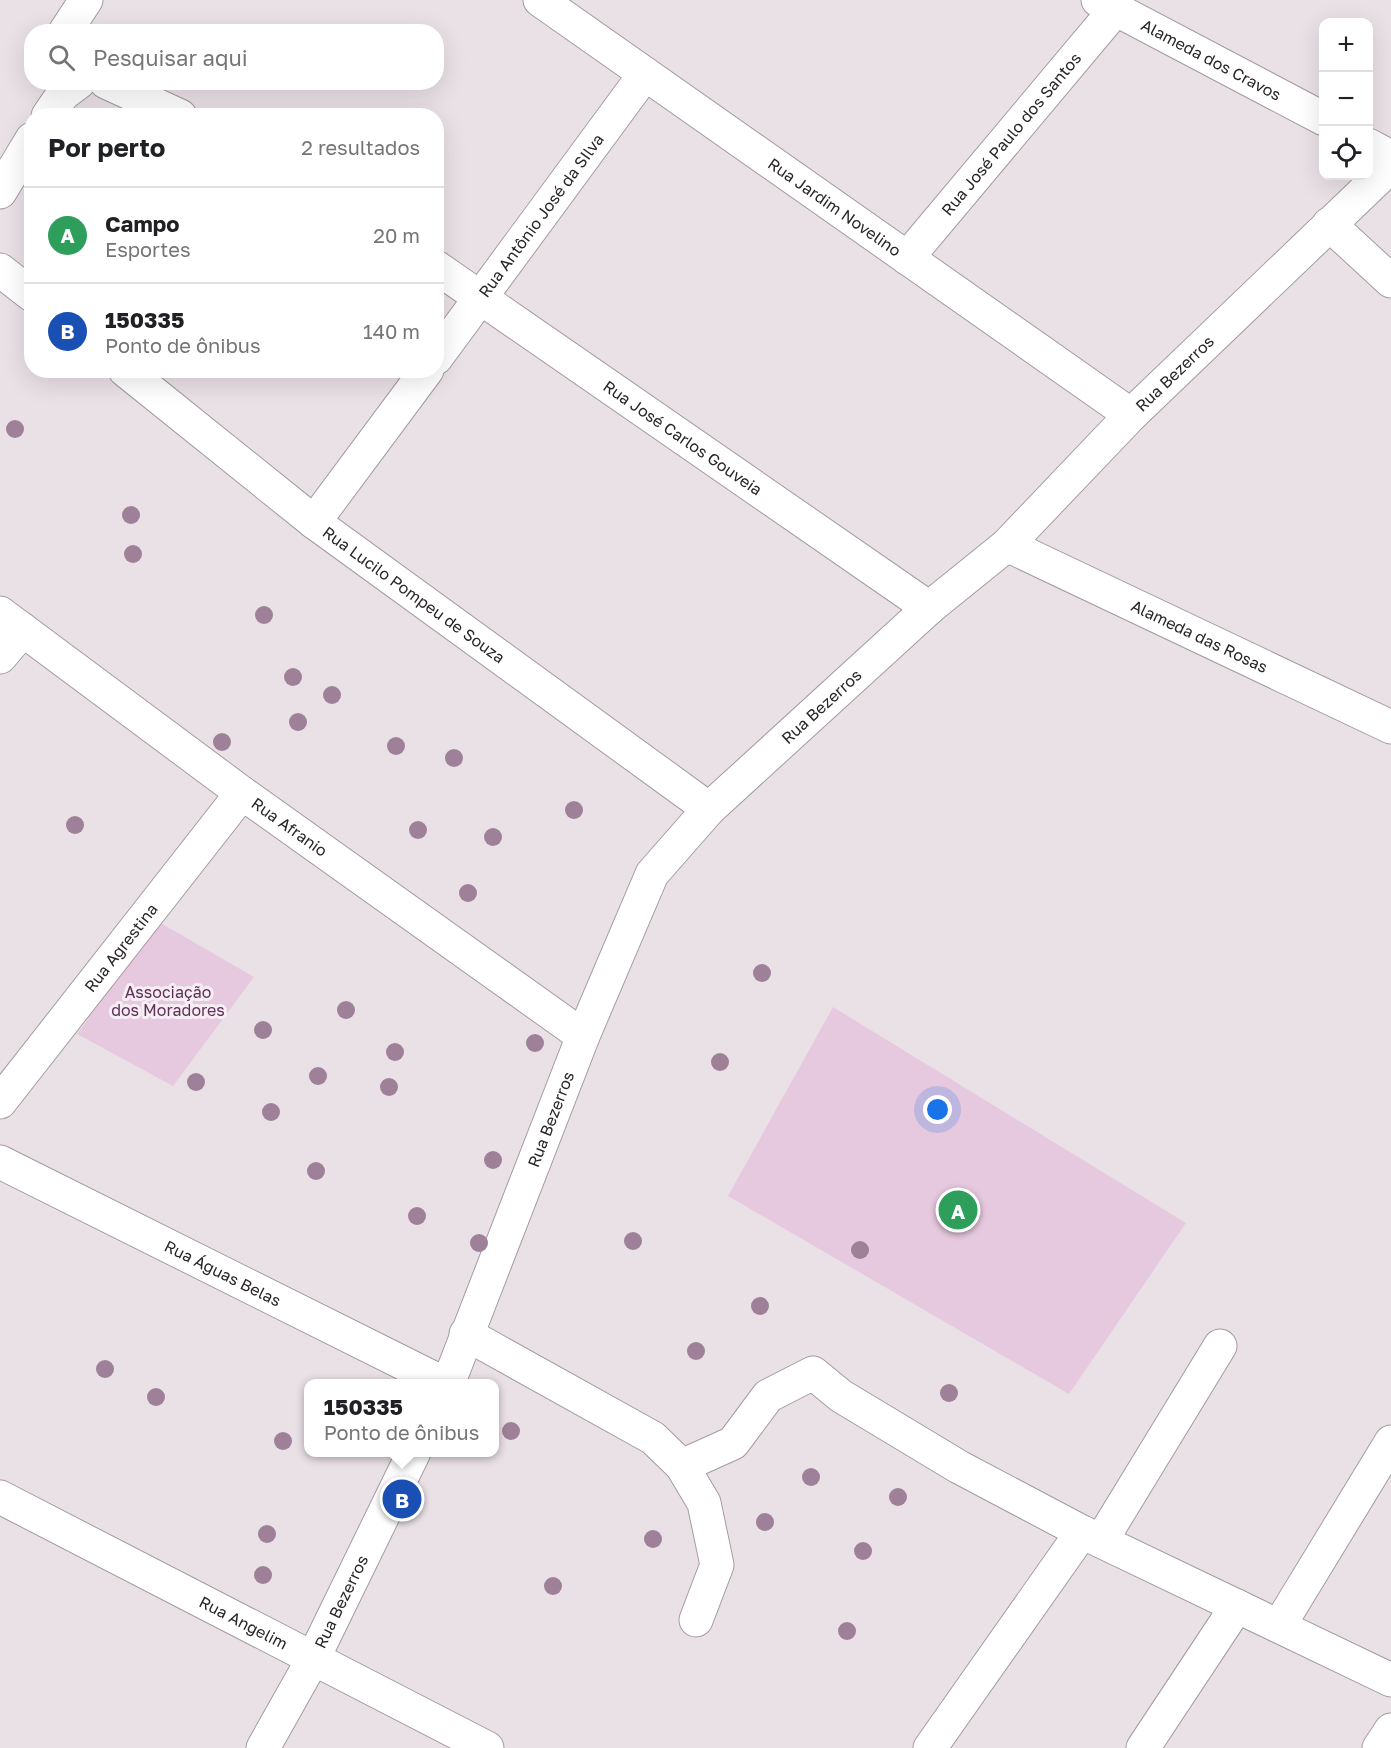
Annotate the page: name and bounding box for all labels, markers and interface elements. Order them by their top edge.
street label: Alameda dos Cravos [1138,15,1285,105]
map controls [1319,18,1373,180]
button: + [1319,18,1373,72]
search box [24,24,444,90]
icon: search [45,41,78,74]
text: Pesquisar aqui [93,44,248,71]
street label: Rua José Paulo dos Santos [937,48,1085,219]
button: − [1319,72,1373,126]
button: locate [1319,126,1373,180]
street label: Rua Antônio José da SIlva [474,130,608,301]
text: Por perto [48,132,165,163]
text: 2 resultados [301,135,420,159]
street label: Rua Jardim Novelino [764,153,905,260]
text: Campo [105,210,179,237]
text: A [60,223,75,247]
text: 20 m [373,223,420,247]
text: Esportes [105,237,191,261]
text: 150335 [105,306,184,333]
text: B [60,319,75,343]
text: 140 m [363,319,420,343]
street label: Rua Bezerros [1131,331,1218,416]
text: Ponto de ônibus [105,333,261,357]
street label: Rua José Carlos Gouveia [599,376,766,500]
street label: Rua Lucilo Pompeu de Souza [319,522,509,667]
street label: Alameda das Rosas [1128,595,1271,677]
street label: Rua Bezerros [777,665,865,748]
street label: Rua Afranio [248,793,331,861]
street label: Rua Agrestina [80,899,162,996]
park label: Associação dos Moradores [111,982,225,1020]
street label: Rua Bezerros [523,1068,578,1170]
your location [923,1095,952,1124]
pin: A [938,1188,978,1232]
street label: Rua Águas Belas [161,1236,284,1311]
popup [304,1379,499,1457]
text: 150335 [324,1393,403,1420]
text: Ponto de ônibus [324,1420,479,1444]
pin: B [382,1476,422,1522]
street label: Rua Bezerros [310,1552,372,1651]
street label: Rua Angelim [196,1592,291,1654]

